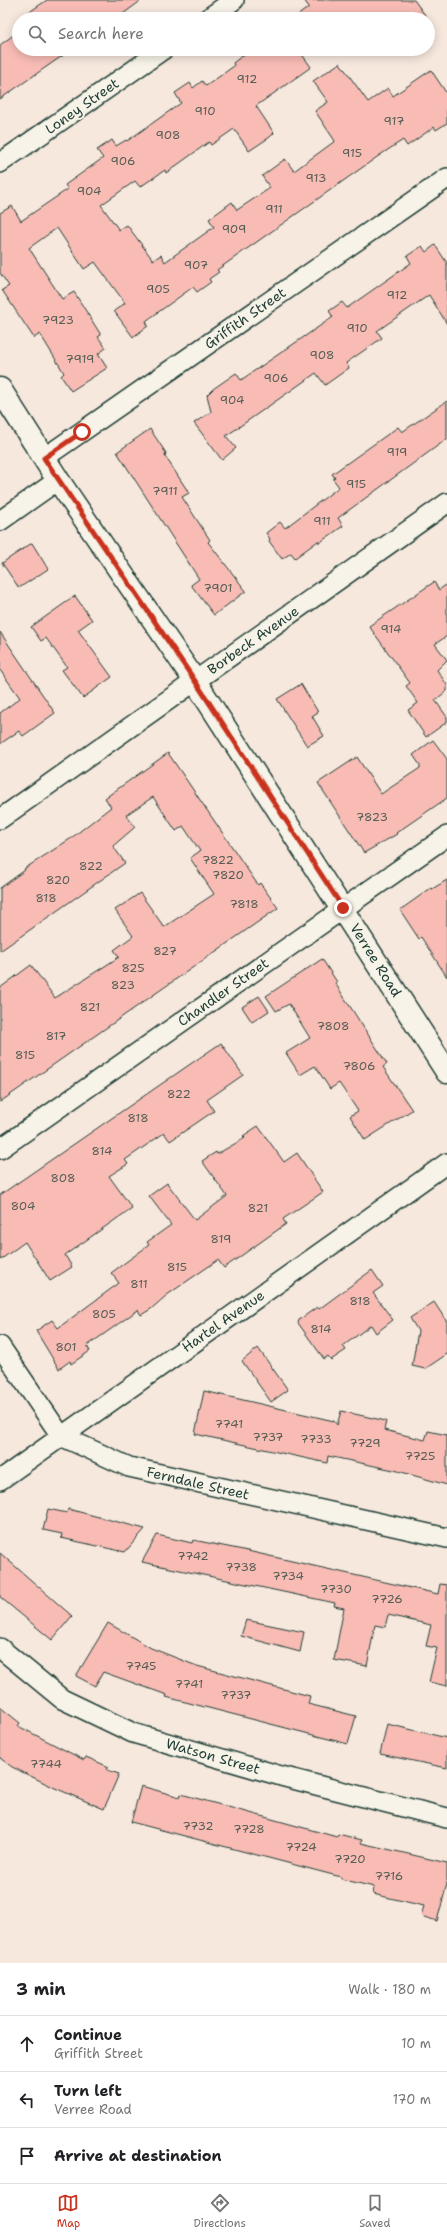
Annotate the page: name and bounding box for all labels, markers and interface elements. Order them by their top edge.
search box [12,12,435,56]
icon: search [26,23,48,45]
text: Search here [58,24,144,44]
house number: 912 [237,71,257,87]
street label: Loney Street [42,74,122,138]
house number: 910 [194,103,216,119]
house number: 917 [384,113,404,129]
house number: 908 [156,127,180,143]
house number: 915 [342,145,362,161]
house number: 906 [111,153,135,169]
house number: 913 [306,170,326,186]
house number: 904 [77,183,101,199]
house number: 911 [265,201,283,217]
house number: 909 [222,221,246,237]
house number: 907 [184,257,208,273]
house number: 905 [146,281,170,297]
street label: Griffith Street [201,283,289,353]
house number: 912 [387,287,407,303]
house number: 7923 [42,312,74,328]
house number: 910 [346,320,368,336]
house number: 908 [310,347,334,363]
house number: 7919 [66,351,94,367]
house number: 906 [264,370,288,386]
house number: 904 [220,392,244,408]
route start [73,423,91,441]
house number: 919 [387,444,407,460]
house number: 915 [346,476,366,492]
house number: 7911 [152,483,178,499]
house number: 911 [313,513,331,529]
house number: 7901 [203,580,233,596]
street label: Borbeck Avenue [204,602,302,678]
house number: 914 [381,621,401,637]
house number: 7823 [356,809,388,825]
house number: 7822 [202,852,234,868]
house number: 822 [79,858,103,874]
house number: 7820 [212,867,244,883]
house number: 820 [46,872,70,888]
house number: 818 [35,890,57,906]
house number: 7818 [229,896,259,912]
route end [334,899,352,917]
street label: Verree Road [346,920,406,1000]
house number: 827 [153,943,177,959]
street label: Chandler Street [174,954,272,1030]
house number: 825 [121,960,145,976]
house number: 823 [111,977,135,993]
house number: 821 [80,999,100,1015]
house number: 7808 [317,1018,349,1034]
house number: 817 [46,1028,66,1044]
house number: 815 [15,1047,35,1063]
house number: 7806 [343,1058,375,1074]
house number: 822 [167,1086,191,1102]
house number: 818 [127,1110,149,1126]
house number: 814 [92,1143,112,1159]
house number: 808 [51,1170,75,1186]
house number: 804 [11,1198,35,1214]
house number: 821 [248,1200,268,1216]
house number: 819 [211,1231,231,1247]
house number: 815 [167,1259,187,1275]
house number: 811 [130,1276,148,1292]
street label: Hartel Avenue [178,1286,268,1356]
house number: 818 [349,1293,371,1309]
house number: 805 [92,1306,116,1322]
house number: 814 [311,1321,331,1337]
house number: 801 [55,1339,77,1355]
house number: 7741 [215,1416,243,1432]
house number: 7737 [252,1429,284,1445]
house number: 7733 [300,1431,332,1447]
house number: 7729 [349,1435,381,1451]
house number: 7725 [405,1448,435,1464]
street label: Ferndale Street [145,1462,251,1504]
house number: 7742 [177,1548,209,1564]
house number: 7738 [225,1559,257,1575]
house number: 7734 [272,1568,304,1584]
house number: 7730 [320,1581,352,1597]
house number: 7726 [371,1591,403,1607]
house number: 7745 [126,1658,156,1674]
house number: 7741 [175,1676,203,1692]
house number: 7737 [220,1687,252,1703]
street label: Watson Street [164,1734,262,1778]
house number: 7744 [30,1756,62,1772]
house number: 7732 [182,1818,214,1834]
house number: 7728 [233,1821,265,1837]
house number: 7724 [285,1839,317,1855]
house number: 7720 [334,1851,366,1867]
house number: 7716 [375,1868,403,1884]
text: 3 min [16,1978,66,2000]
text: Walk · 180 m [348,1981,431,1998]
text: Continue [54,2025,122,2045]
icon: ahead [16,2033,38,2055]
text: 10 m [401,2035,431,2052]
text: Griffith Street [54,2045,143,2062]
text: Turn left [54,2081,122,2101]
icon: left [16,2089,38,2111]
text: 170 m [393,2091,431,2108]
text: Verree Road [54,2101,132,2118]
icon: arrive [16,2145,38,2167]
text: Arrive at destination [54,2146,222,2166]
tab: Map [57,2192,80,2231]
tab: Directions [193,2192,246,2231]
tab: Saved [359,2192,390,2231]

